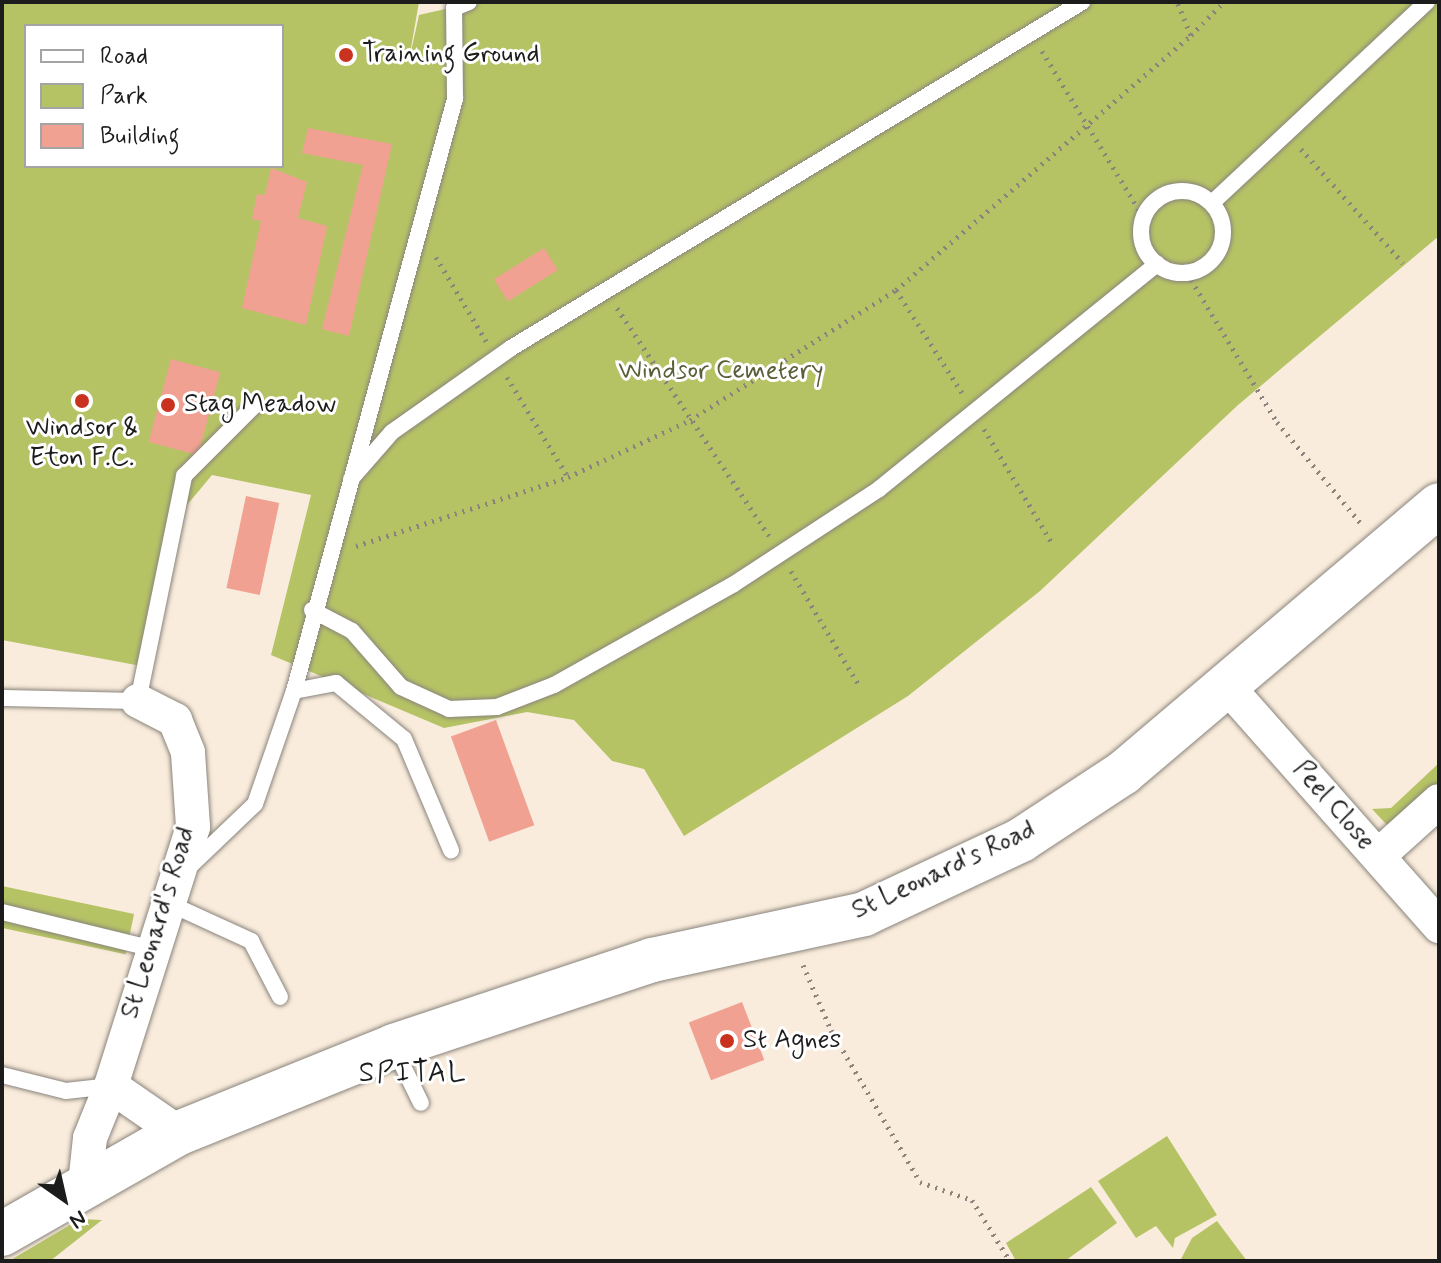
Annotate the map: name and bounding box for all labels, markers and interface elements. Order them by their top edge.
legend [24,24,284,168]
place label: Training Ground [362,39,539,71]
text: Road [100,41,148,72]
marker: Training Ground [337,46,355,64]
text: Park [100,81,148,112]
text: Building [100,121,180,152]
park label: Windsor Cemetery [614,356,828,388]
place label: Stag Meadow [184,389,333,421]
marker: Windsor & Eton F.C. [73,392,91,410]
marker: Stag Meadow [159,396,177,414]
place label: Windsor & Eton F.C. [26,413,138,474]
street label: Peel Close [1285,755,1381,857]
street label: St Leonard's Road [847,815,1041,927]
street label: St Leonard's Road [115,823,203,1023]
place label: St Agnes [743,1025,839,1057]
marker: St Agnes [718,1032,736,1050]
district label: SPITAL [358,1057,468,1091]
north arrow [24,1159,104,1239]
text: N [64,1203,91,1235]

